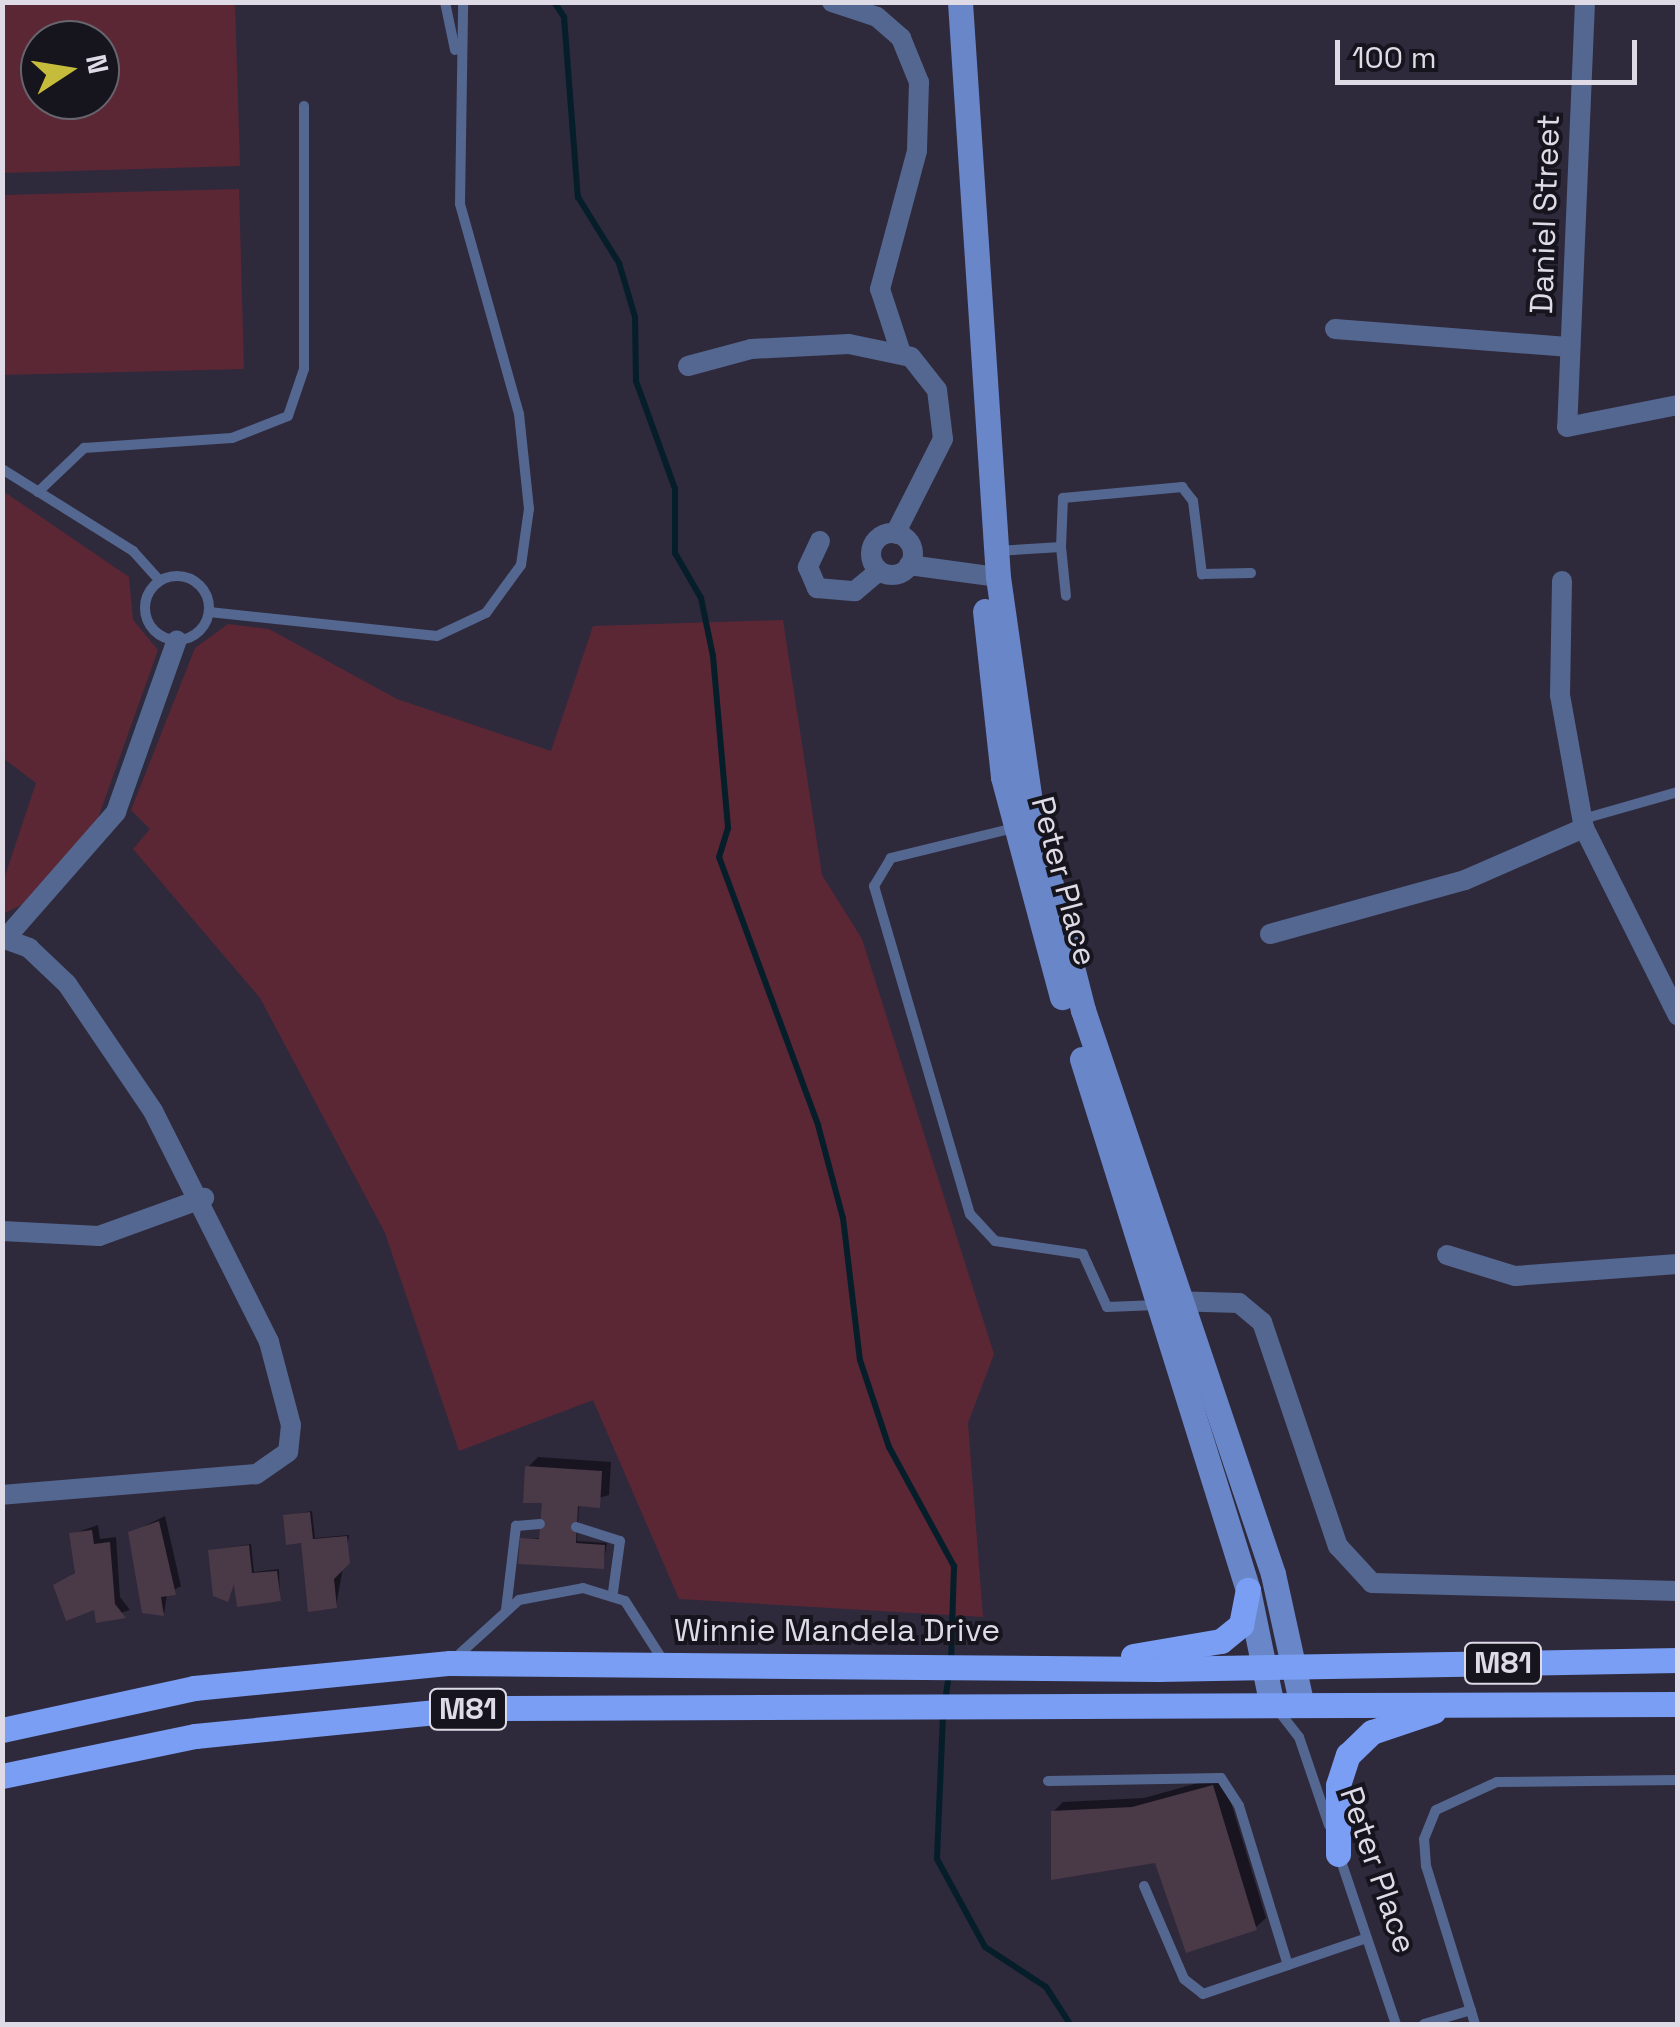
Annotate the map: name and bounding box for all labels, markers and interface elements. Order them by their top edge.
north arrow [20,20,120,120]
scale bar [1340,20,1642,82]
text: 100 m [1352,38,1437,77]
text: N [78,51,117,77]
street label: Daniel Street [1522,113,1568,315]
street label: Peter Place [1023,792,1105,970]
street label: Winnie Mandela Drive [674,1611,1000,1649]
road number: M81 [1463,1638,1543,1688]
road number: M81 [428,1684,508,1734]
street label: Peter Place [1332,1782,1424,1958]

